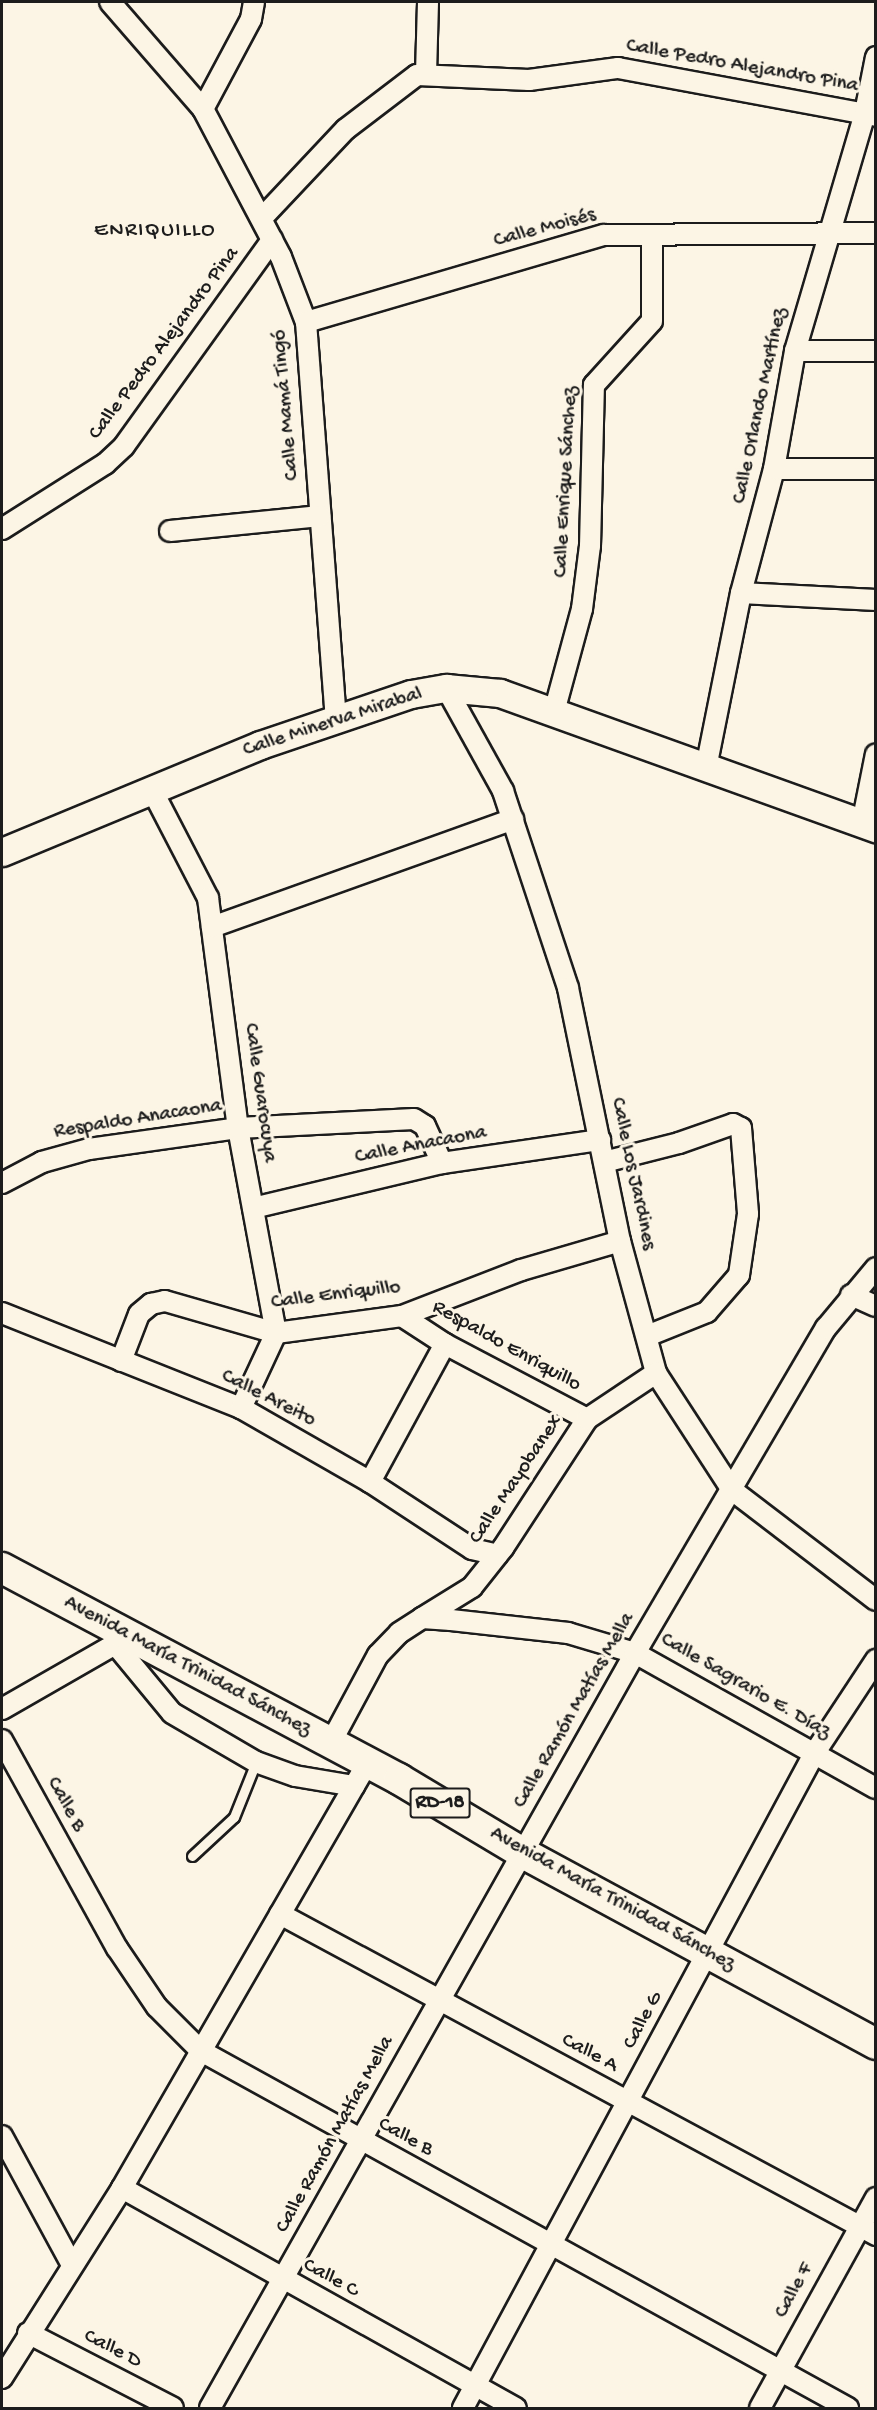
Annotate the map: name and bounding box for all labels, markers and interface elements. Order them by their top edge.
street label: Calle Pedro Alejandro Pina [624,34,860,100]
street label: Calle Moisés [491,203,599,255]
district label: ENRIQUILLO [94,219,216,245]
street label: Calle Pedro Alejandro Pina [84,243,246,445]
street label: Calle Orlando Martínez [728,306,794,506]
street label: Calle Mamá Tingó [268,329,306,481]
street label: Calle Enrique Sánchez [549,386,585,578]
street label: Calle Minerva Mirabal [240,682,426,764]
street label: Calle Guarocuya [237,1022,281,1164]
street label: Respaldo Anacaona [52,1094,224,1146]
street label: Calle Los Jardines [604,1096,660,1252]
street label: Calle Anacaona [353,1121,489,1171]
street label: Calle Enriquillo [270,1276,402,1316]
street label: Respaldo Enriquillo [427,1296,585,1398]
street label: Calle Areito [216,1364,320,1434]
street label: Calle Mayobanex [465,1411,569,1549]
street label: Avenida María Trinidad Sánchez [59,1591,315,1743]
street label: Calle Ramón Matías Mella [509,1609,641,1813]
street label: Calle Sagrario E. Díaz [655,1628,835,1746]
street label: Calle B [40,1773,90,1837]
road number: RD-18 [408,1786,472,1820]
street label: Avenida María Trinidad Sánchez [485,1822,739,1978]
street label: Calle G [618,1988,670,2054]
street label: Calle A [556,2029,622,2079]
street label: Calle Ramón Matías Mella [271,2032,401,2238]
street label: Calle B [373,2113,437,2163]
street label: Calle C [298,2254,362,2304]
street label: Calle F [770,2259,820,2323]
street label: Calle D [79,2325,145,2375]

